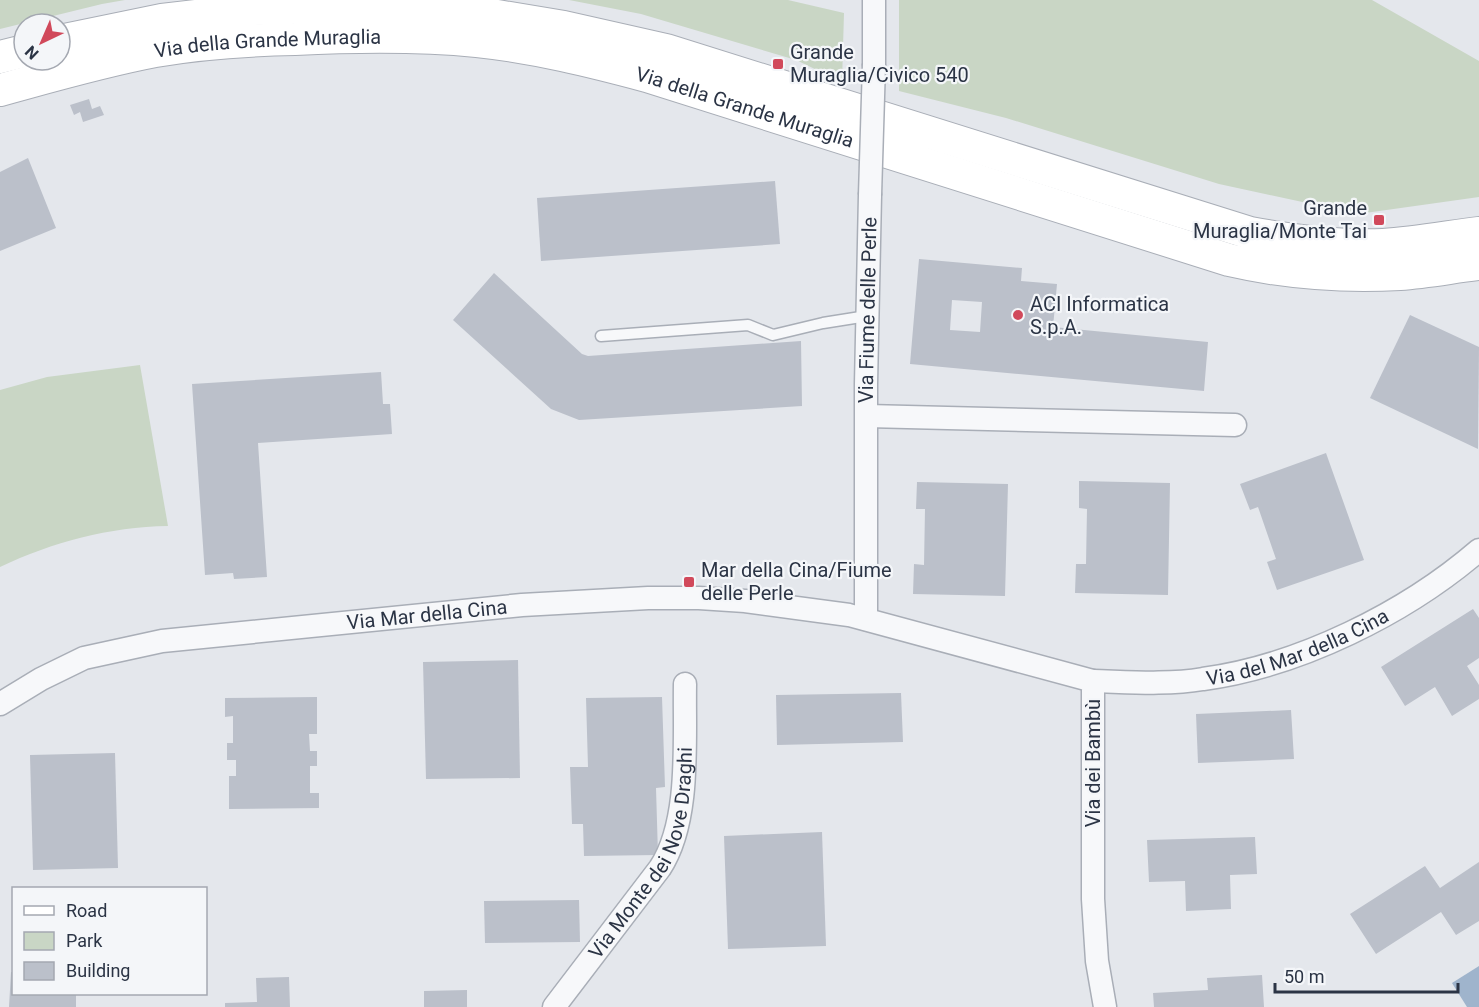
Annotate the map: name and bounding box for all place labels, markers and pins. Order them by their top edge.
place label: Grande Muraglia/Civico 540 [790,40,969,87]
marker: Grande Muraglia/Civico 540 [771,57,785,71]
place label: Grande Muraglia/Monte Tai [1193,196,1367,243]
marker: Grande Muraglia/Monte Tai [1372,213,1386,227]
place label: ACI Informatica S.p.A. [1030,292,1169,339]
marker: ACI Informatica S.p.A. [1011,308,1025,322]
place label: Mar della Cina/Fiume delle Perle [701,558,892,605]
marker: Mar della Cina/Fiume delle Perle [682,575,696,589]

